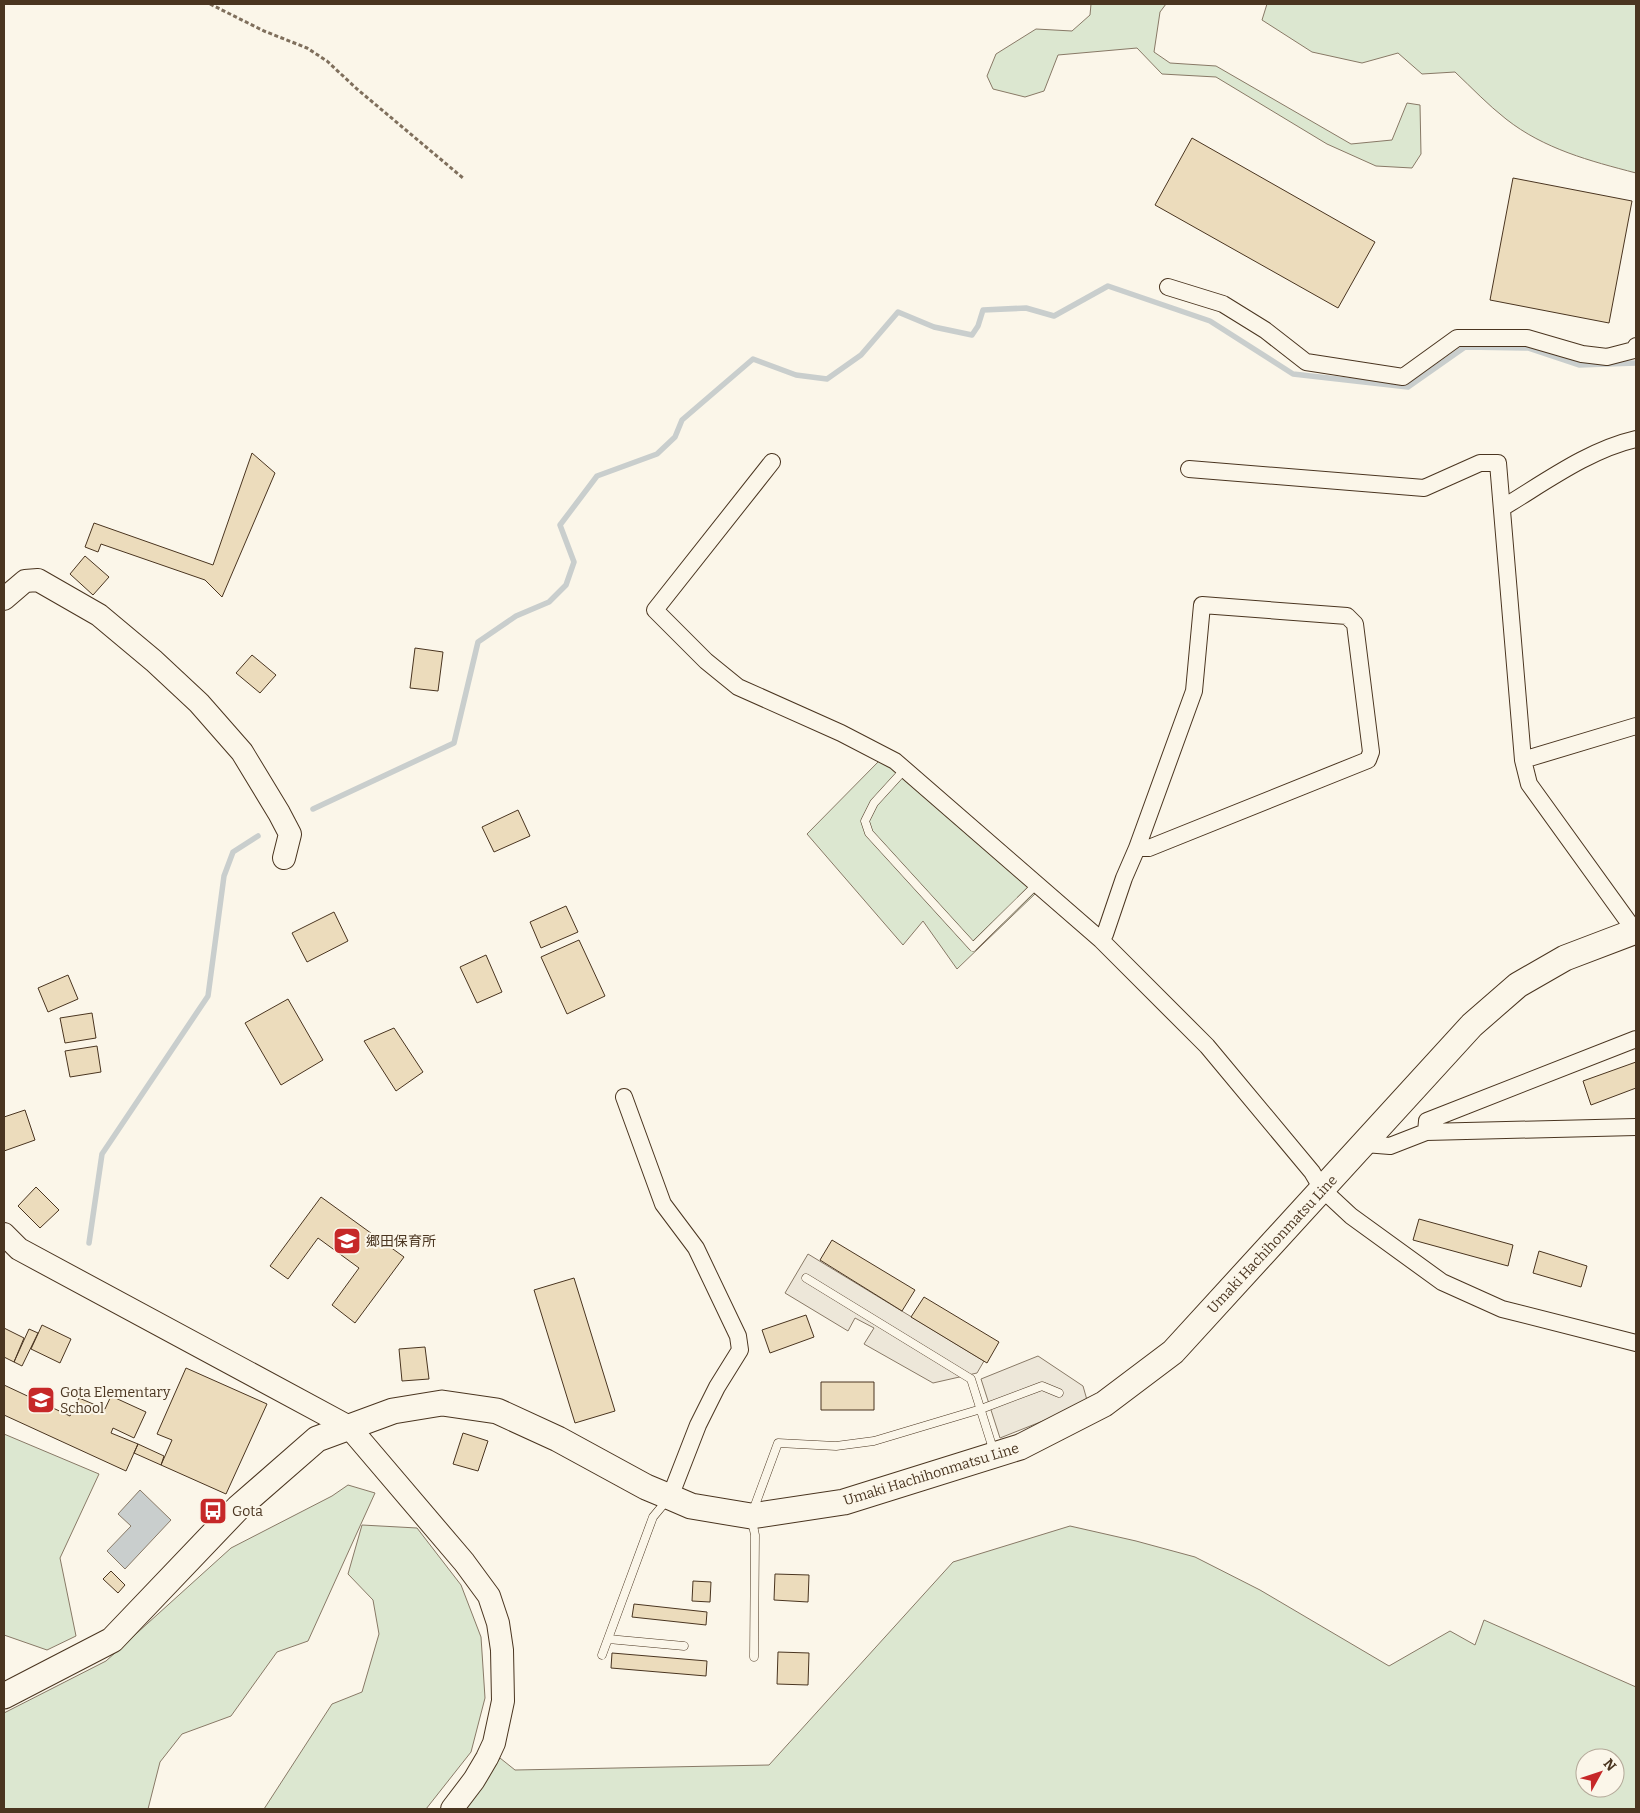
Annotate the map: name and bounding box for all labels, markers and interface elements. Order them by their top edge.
street label: Umaki Hachihonmatsu Line [1204,1172,1341,1317]
school or university icon: 郷田保育所 [332,1226,362,1256]
place label: 郷田保育所 [366,1233,436,1250]
place label: Gota Elementary School [60,1384,171,1417]
school or university icon: Gota Elementary School [26,1385,56,1415]
street label: Umaki Hachihonmatsu Line [841,1440,1021,1509]
bus stop icon: Gota [198,1496,228,1526]
place label: Gota [232,1503,263,1520]
north arrow [1575,1748,1625,1798]
text: N [1600,1755,1620,1775]

